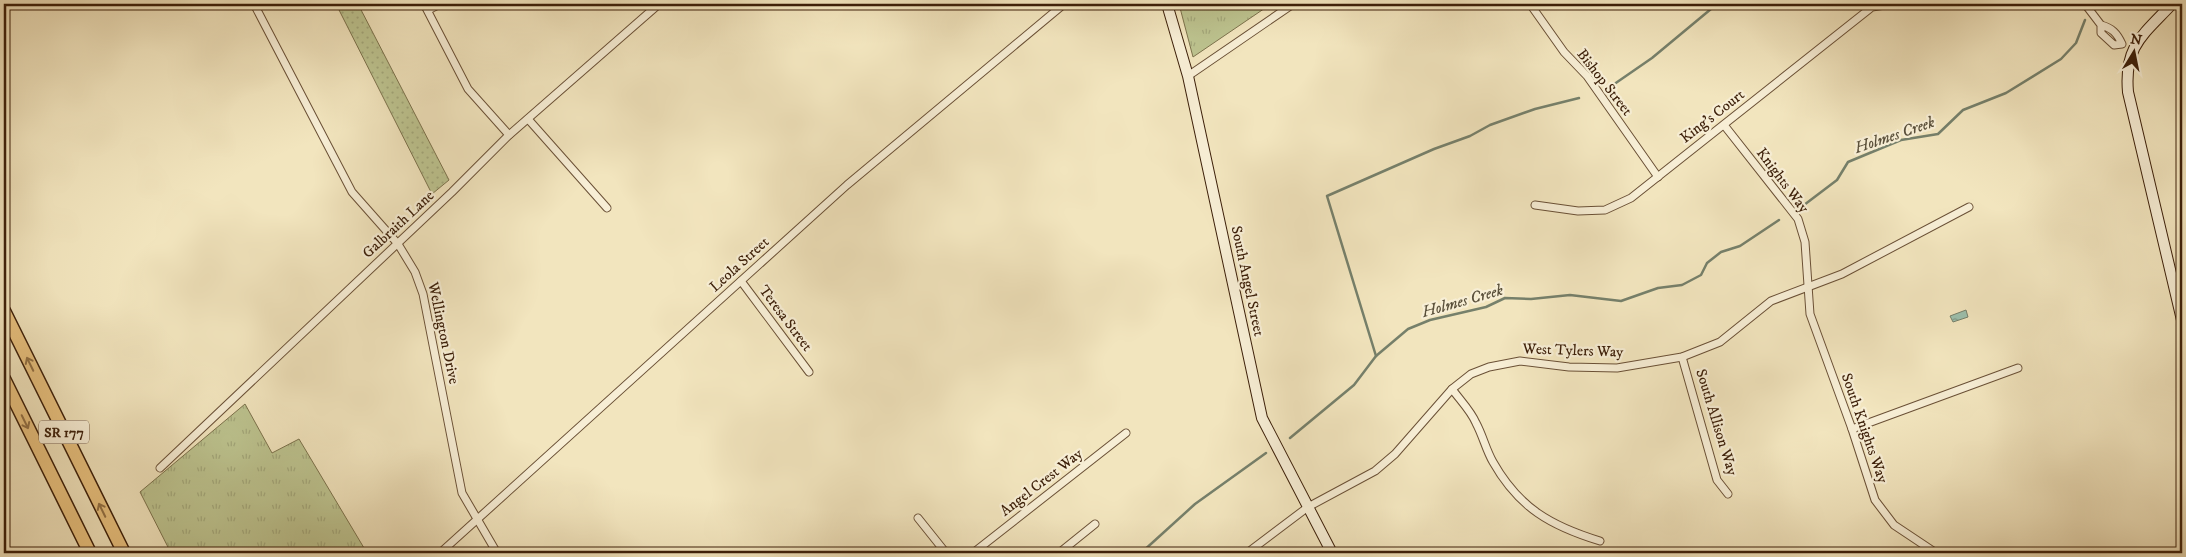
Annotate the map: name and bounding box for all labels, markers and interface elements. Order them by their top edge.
north arrow [2108,28,2158,78]
text: N [2129,30,2144,50]
street label: Bishop Street [1573,45,1637,120]
street label: King's Court [1676,85,1748,147]
water label: Holmes Creek [1851,112,1937,158]
street label: Knights Way [1752,144,1814,217]
street label: Galbraith Lane [359,186,438,262]
street label: South Angel Street [1227,224,1269,338]
street label: Leola Street [706,232,773,296]
street label: Wellington Drive [423,279,464,386]
water label: Holmes Creek [1418,280,1506,322]
street label: Teresa Street [755,281,817,355]
street label: West Tylers Way [1521,339,1624,362]
one-way arrow [25,357,34,372]
street label: South Allison Way [1691,367,1742,479]
street label: South Knights Way [1837,371,1893,486]
one-way arrow [21,414,31,429]
road number: SR 177 [39,421,89,444]
street label: Angel Crest Way [996,444,1087,521]
one-way arrow [97,502,107,517]

